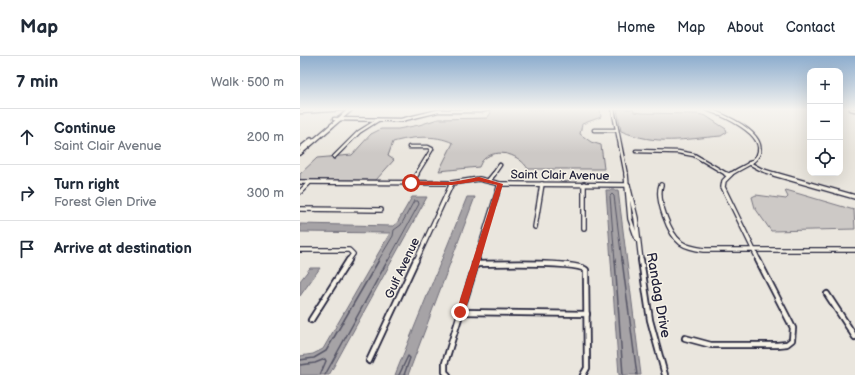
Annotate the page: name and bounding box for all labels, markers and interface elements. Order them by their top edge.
text: Map [20,16,58,39]
text: Home [617,19,655,36]
text: Map [677,19,705,36]
text: About [727,19,764,36]
text: Contact [786,19,835,36]
map controls [807,68,843,176]
button: + [807,68,843,104]
text: 7 min [16,72,58,92]
text: Walk · 500 m [211,74,284,90]
button: − [807,104,843,140]
text: Continue [54,119,116,138]
icon: ahead [16,126,38,148]
text: 200 m [247,129,284,145]
text: Saint Clair Avenue [54,138,161,154]
button: locate [807,140,843,176]
street label: Saint Clair Avenue [510,167,610,184]
route start [402,174,420,192]
text: Turn right [54,175,119,194]
icon: right [16,182,38,204]
text: 300 m [246,185,284,201]
text: Forest Glen Drive [54,194,157,210]
street label: Gulf Avenue [382,235,423,301]
icon: arrive [16,238,38,260]
text: Arrive at destination [54,239,192,258]
street label: Randag Drive [643,251,674,339]
route end [451,303,469,321]

